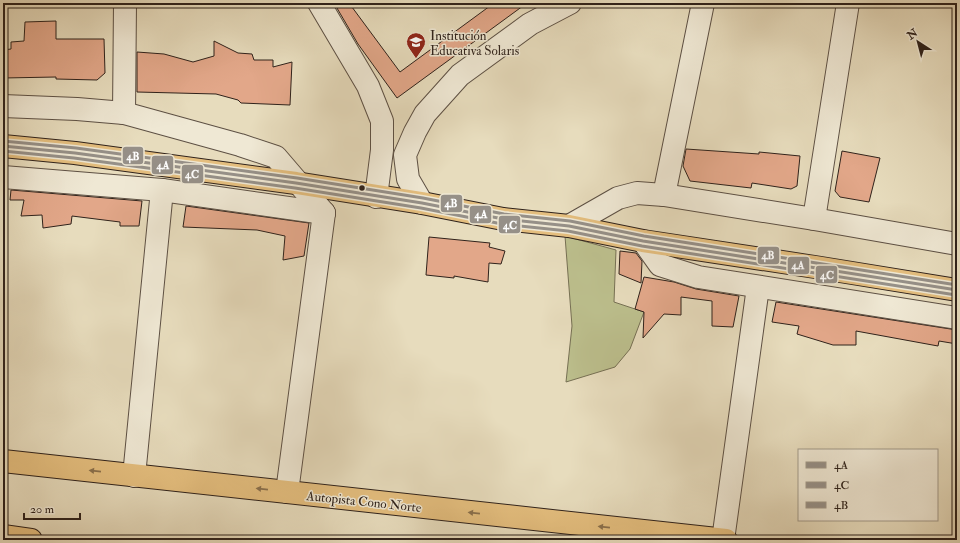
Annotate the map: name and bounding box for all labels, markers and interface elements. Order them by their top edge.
north arrow [898,22,938,62]
text: N [904,25,921,43]
place label: Institución Educativa Solaris [430,28,520,59]
school or university icon: Institución Educativa Solaris [405,31,427,59]
line badge: 4B [122,146,144,165]
text: 4B [125,150,140,164]
line badge: 4A [151,155,174,175]
text: 4A [156,159,170,173]
line badge: 4C [181,164,204,184]
text: 4C [184,168,199,182]
unlabelled marker [357,183,367,193]
line badge: 4B [440,194,463,213]
text: 4B [443,197,458,211]
line badge: 4A [469,205,492,224]
text: 4A [474,208,488,222]
line badge: 4C [498,215,521,234]
text: 4C [502,219,517,233]
line badge: 4B [757,246,780,265]
text: 4B [760,249,775,263]
line badge: 4A [787,256,810,275]
text: 4A [791,259,805,273]
line badge: 4C [815,265,838,284]
text: 4C [819,269,834,283]
legend [798,449,938,521]
text: 4A [834,458,848,473]
one-way arrow [89,468,102,474]
text: 4C [834,478,849,493]
one-way arrow [256,486,268,493]
street label: Autopista Cono Norte [304,488,423,517]
scale bar [24,495,80,521]
text: 4B [834,498,848,513]
text: 20 m [30,502,55,517]
one-way arrow [468,509,480,516]
one-way arrow [598,523,610,530]

